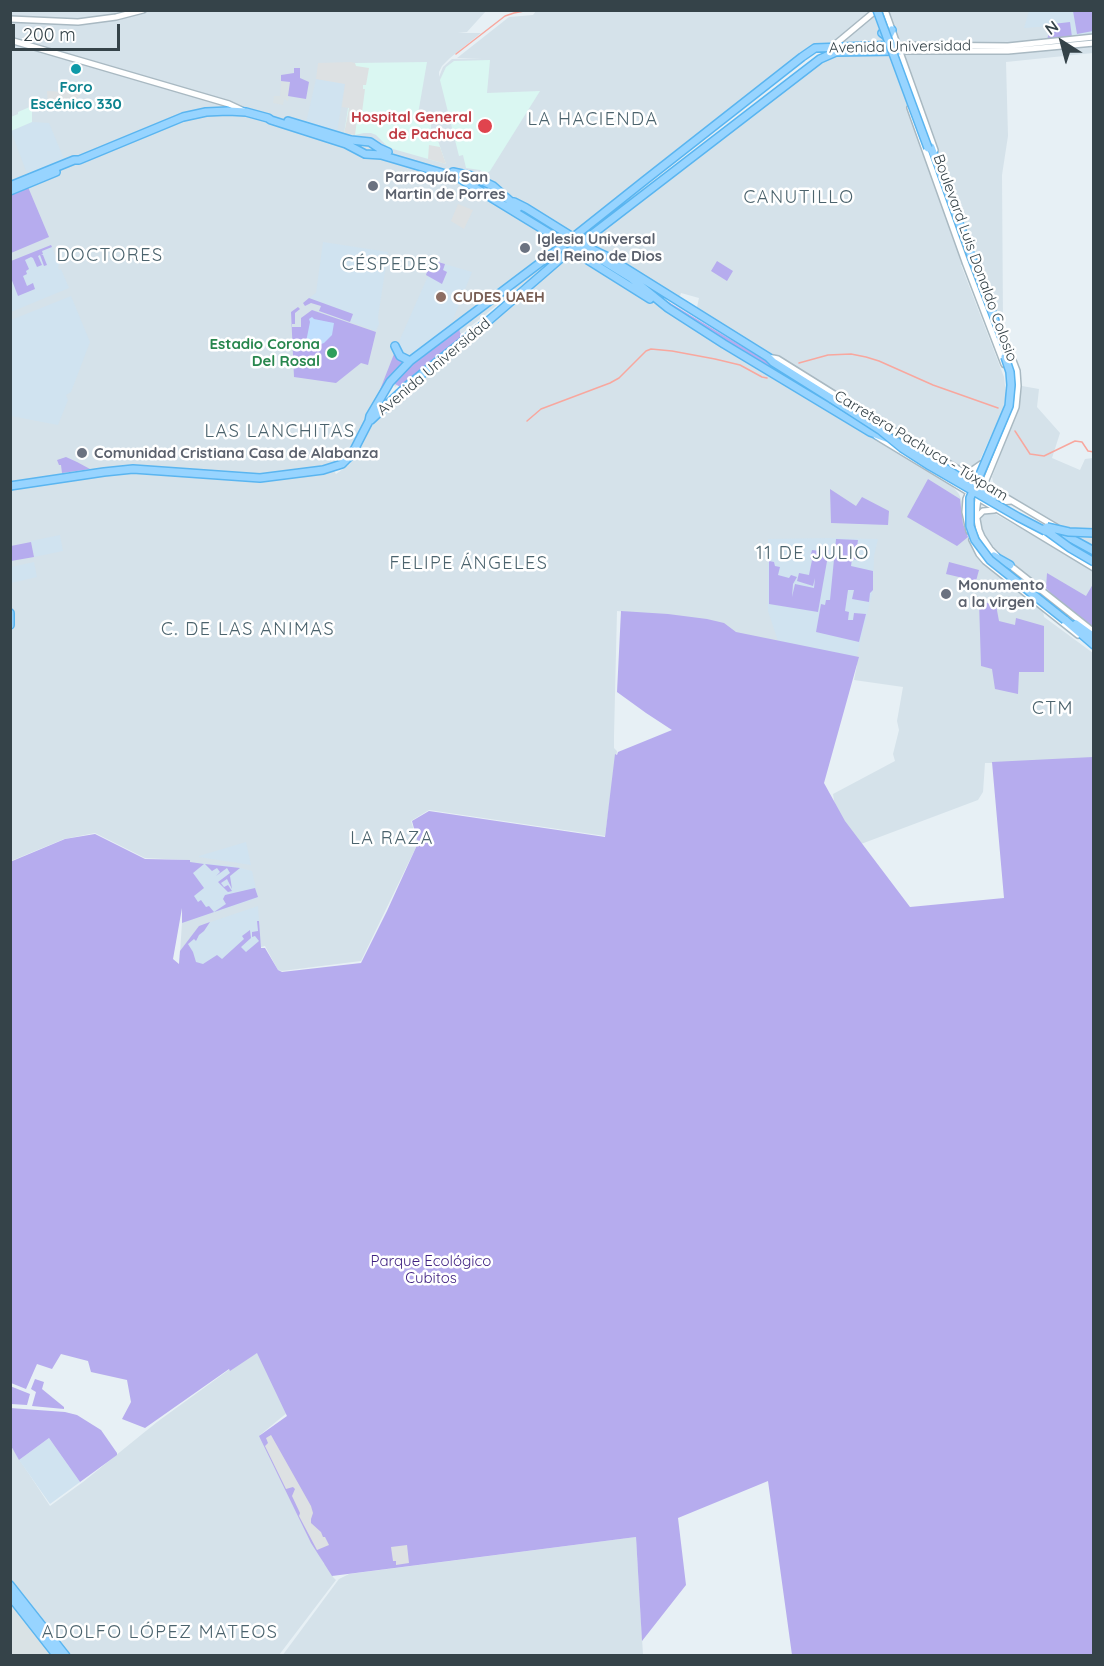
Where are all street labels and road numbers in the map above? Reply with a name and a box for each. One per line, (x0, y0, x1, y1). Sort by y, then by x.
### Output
street label: Avenida Universidad (829, 37, 971, 57)
street label: Boulevard Luis Donaldo Colosio (929, 152, 1021, 364)
street label: Avenida Universidad (374, 314, 494, 420)
street label: Carretera Pachuca - Túxpam (831, 387, 1011, 505)

